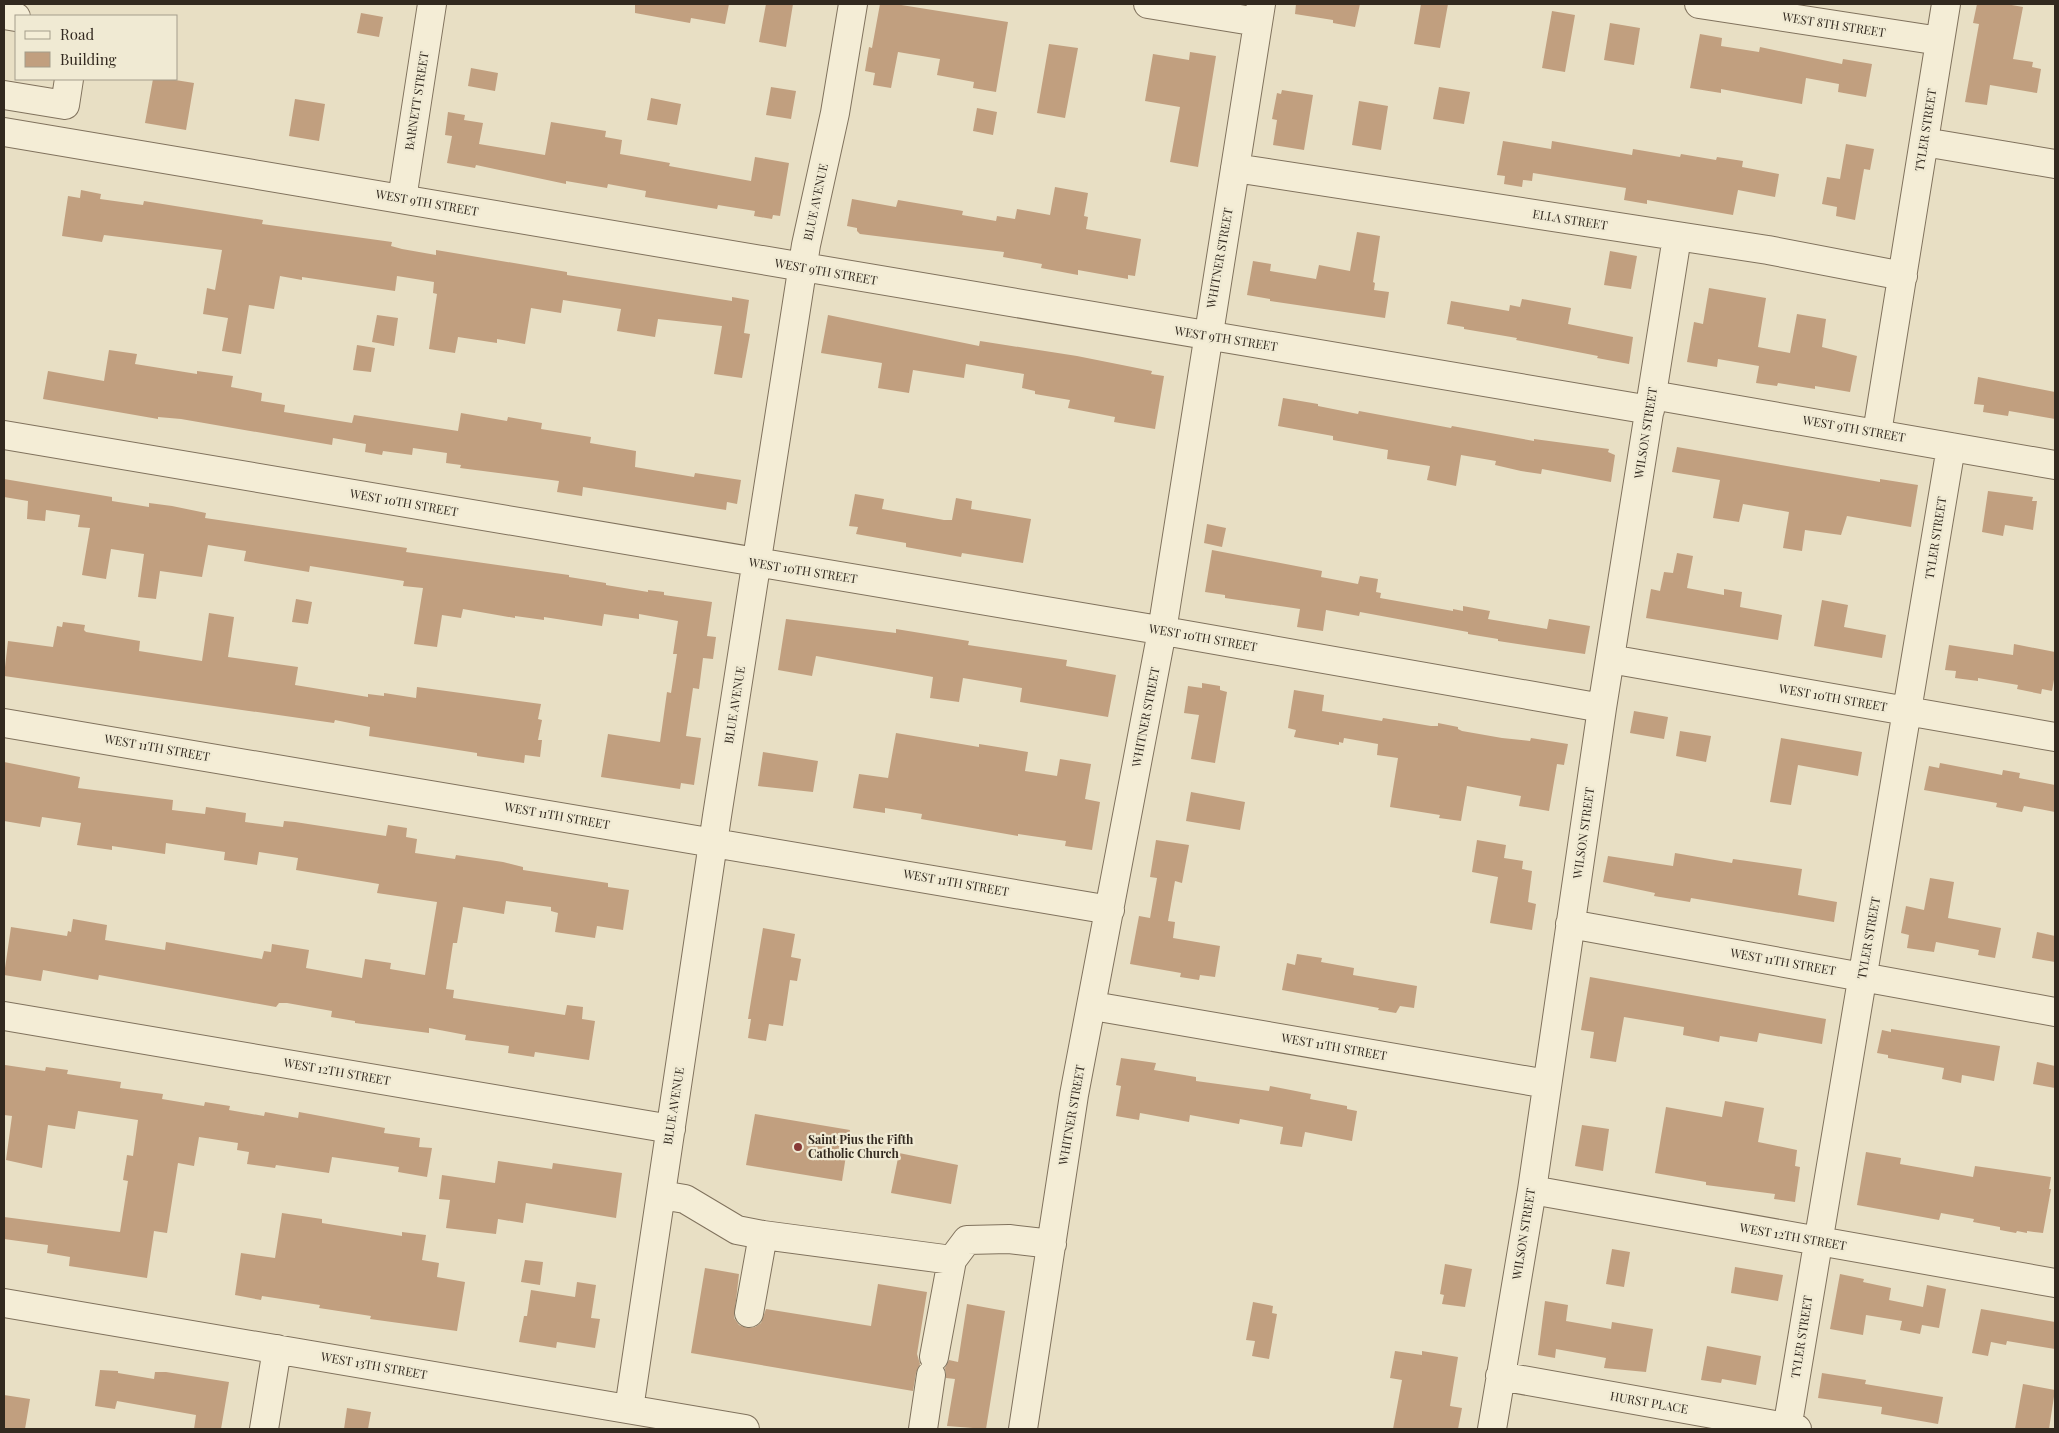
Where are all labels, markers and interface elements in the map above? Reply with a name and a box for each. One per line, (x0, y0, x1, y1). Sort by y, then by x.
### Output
street label: WEST 8TH STREET (1780, 8, 1887, 40)
legend (15, 15, 178, 80)
text: Road (60, 24, 94, 44)
text: Building (60, 49, 117, 69)
street label: BARNETT STREET (400, 50, 432, 151)
street label: TYLER STREET (1911, 87, 1940, 172)
street label: BLUE AVENUE (799, 162, 831, 242)
street label: WEST 9TH STREET (373, 185, 480, 219)
street label: ELLA STREET (1531, 205, 1609, 233)
street label: WHITNER STREET (1202, 206, 1236, 310)
street label: WEST 9TH STREET (772, 254, 879, 288)
street label: WEST 9TH STREET (1172, 322, 1279, 354)
street label: WILSON STREET (1630, 385, 1660, 481)
street label: WEST 9TH STREET (1800, 411, 1907, 445)
street label: WEST 10TH STREET (348, 484, 460, 520)
street label: TYLER STREET (1921, 495, 1950, 580)
street label: WEST 10TH STREET (747, 553, 859, 587)
street label: WEST 10TH STREET (1147, 619, 1259, 655)
street label: BLUE AVENUE (720, 665, 748, 745)
street label: WHITNER STREET (1127, 665, 1163, 769)
street label: WEST 10TH STREET (1777, 679, 1889, 715)
street label: WEST 11TH STREET (102, 730, 212, 764)
street label: WILSON STREET (1569, 785, 1597, 881)
street label: WEST 11TH STREET (502, 798, 612, 832)
street label: WEST 11TH STREET (901, 865, 1011, 899)
street label: TYLER STREET (1853, 895, 1883, 980)
street label: WEST 11TH STREET (1728, 944, 1838, 978)
street label: WEST 11TH STREET (1279, 1029, 1389, 1063)
street label: WEST 12TH STREET (281, 1054, 392, 1088)
street label: WHITNER STREET (1054, 1063, 1088, 1167)
street label: BLUE AVENUE (659, 1066, 687, 1146)
place label: Saint Pius the Fifth Catholic Church (808, 1131, 914, 1161)
marker: Saint Pius the Fifth Catholic Church (792, 1141, 804, 1153)
street label: WILSON STREET (1508, 1186, 1538, 1282)
street label: WEST 12TH STREET (1737, 1219, 1848, 1253)
street label: TYLER STREET (1787, 1294, 1816, 1379)
street label: WEST 13TH STREET (319, 1348, 429, 1382)
street label: HURST PLACE (1609, 1387, 1689, 1417)

